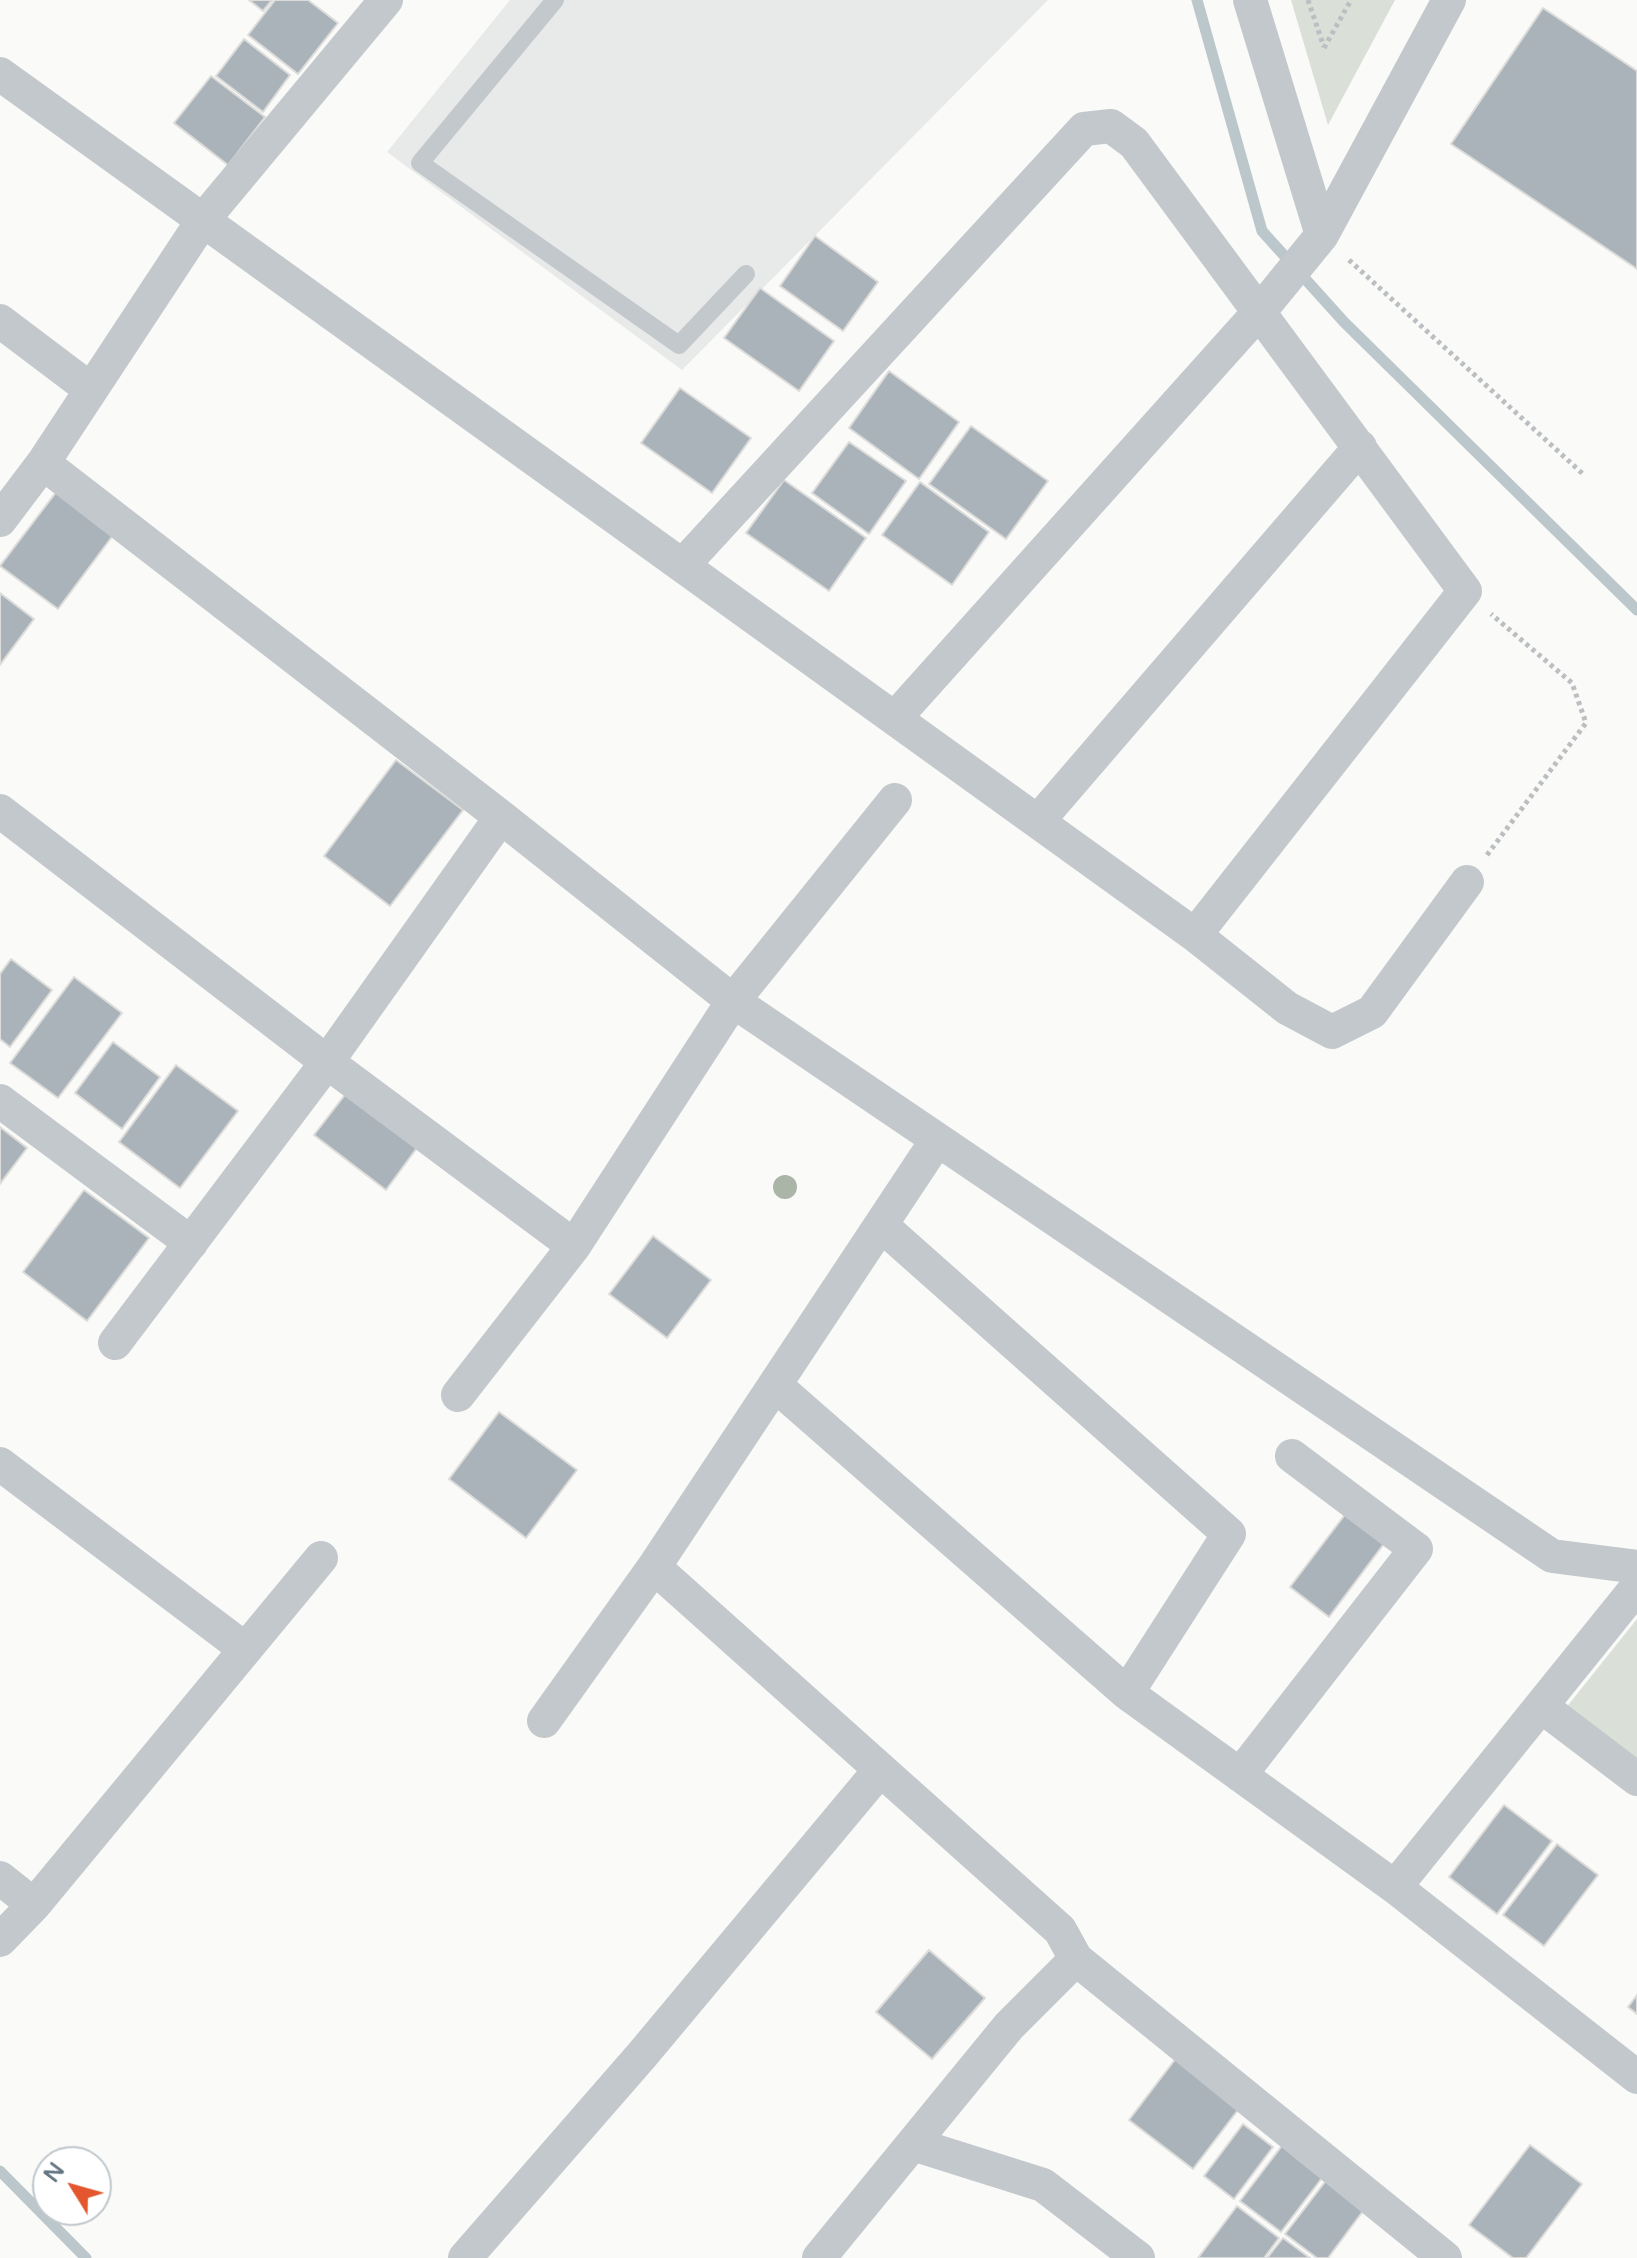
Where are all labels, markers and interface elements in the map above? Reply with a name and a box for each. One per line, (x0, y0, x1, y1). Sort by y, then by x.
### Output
north arrow (32, 2146, 112, 2226)
text: N (39, 2158, 70, 2188)

